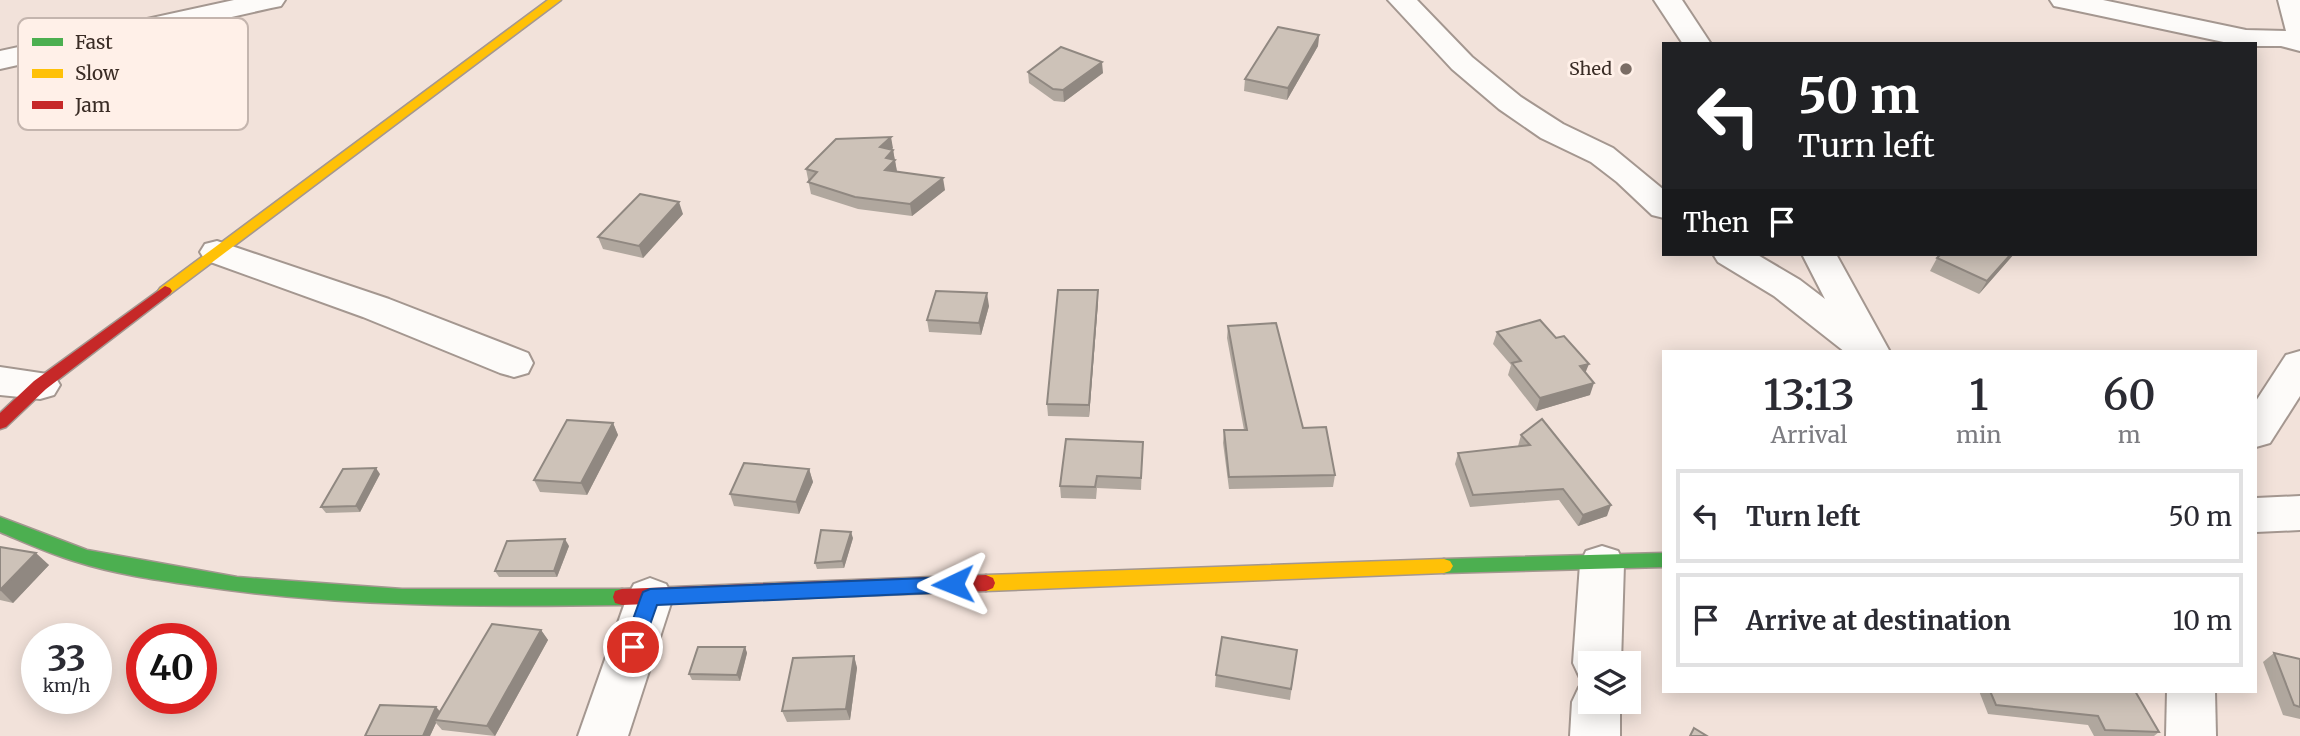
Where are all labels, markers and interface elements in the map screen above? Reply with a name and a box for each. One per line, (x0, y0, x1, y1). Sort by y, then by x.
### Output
legend (18, 18, 248, 130)
text: Fast (75, 30, 113, 54)
place label: Shed (1569, 57, 1612, 80)
text: Slow (75, 61, 120, 85)
marker: Shed (1618, 61, 1634, 77)
text: 50 m (1798, 65, 1919, 126)
icon: left (1683, 70, 1774, 161)
text: Jam (74, 93, 111, 117)
text: Turn left (1798, 126, 1935, 166)
icon: arrive (1763, 203, 1801, 241)
text: Then (1683, 206, 1749, 239)
text: 13:13 (1763, 369, 1855, 421)
text: 1 (1969, 369, 1988, 421)
text: 60 (2103, 369, 2156, 421)
text: Arrival (1771, 420, 1847, 449)
text: min (1956, 420, 2002, 449)
text: m (2118, 420, 2141, 449)
icon: left (1687, 497, 1725, 535)
text: Turn left (1746, 500, 1860, 533)
text: 50 m (2168, 500, 2232, 533)
position arrow (916, 547, 990, 621)
icon: arrive (1687, 601, 1725, 639)
text: Arrive at destination (1746, 604, 2011, 637)
text: 10 m (2173, 604, 2232, 637)
pin (603, 617, 663, 677)
speed limit sign: 40 (126, 623, 217, 714)
icon: arrive (614, 628, 652, 666)
text: 33 (47, 637, 86, 681)
map controls (1578, 651, 1641, 714)
button: layers (1578, 651, 1641, 714)
text: km/h (43, 674, 90, 697)

